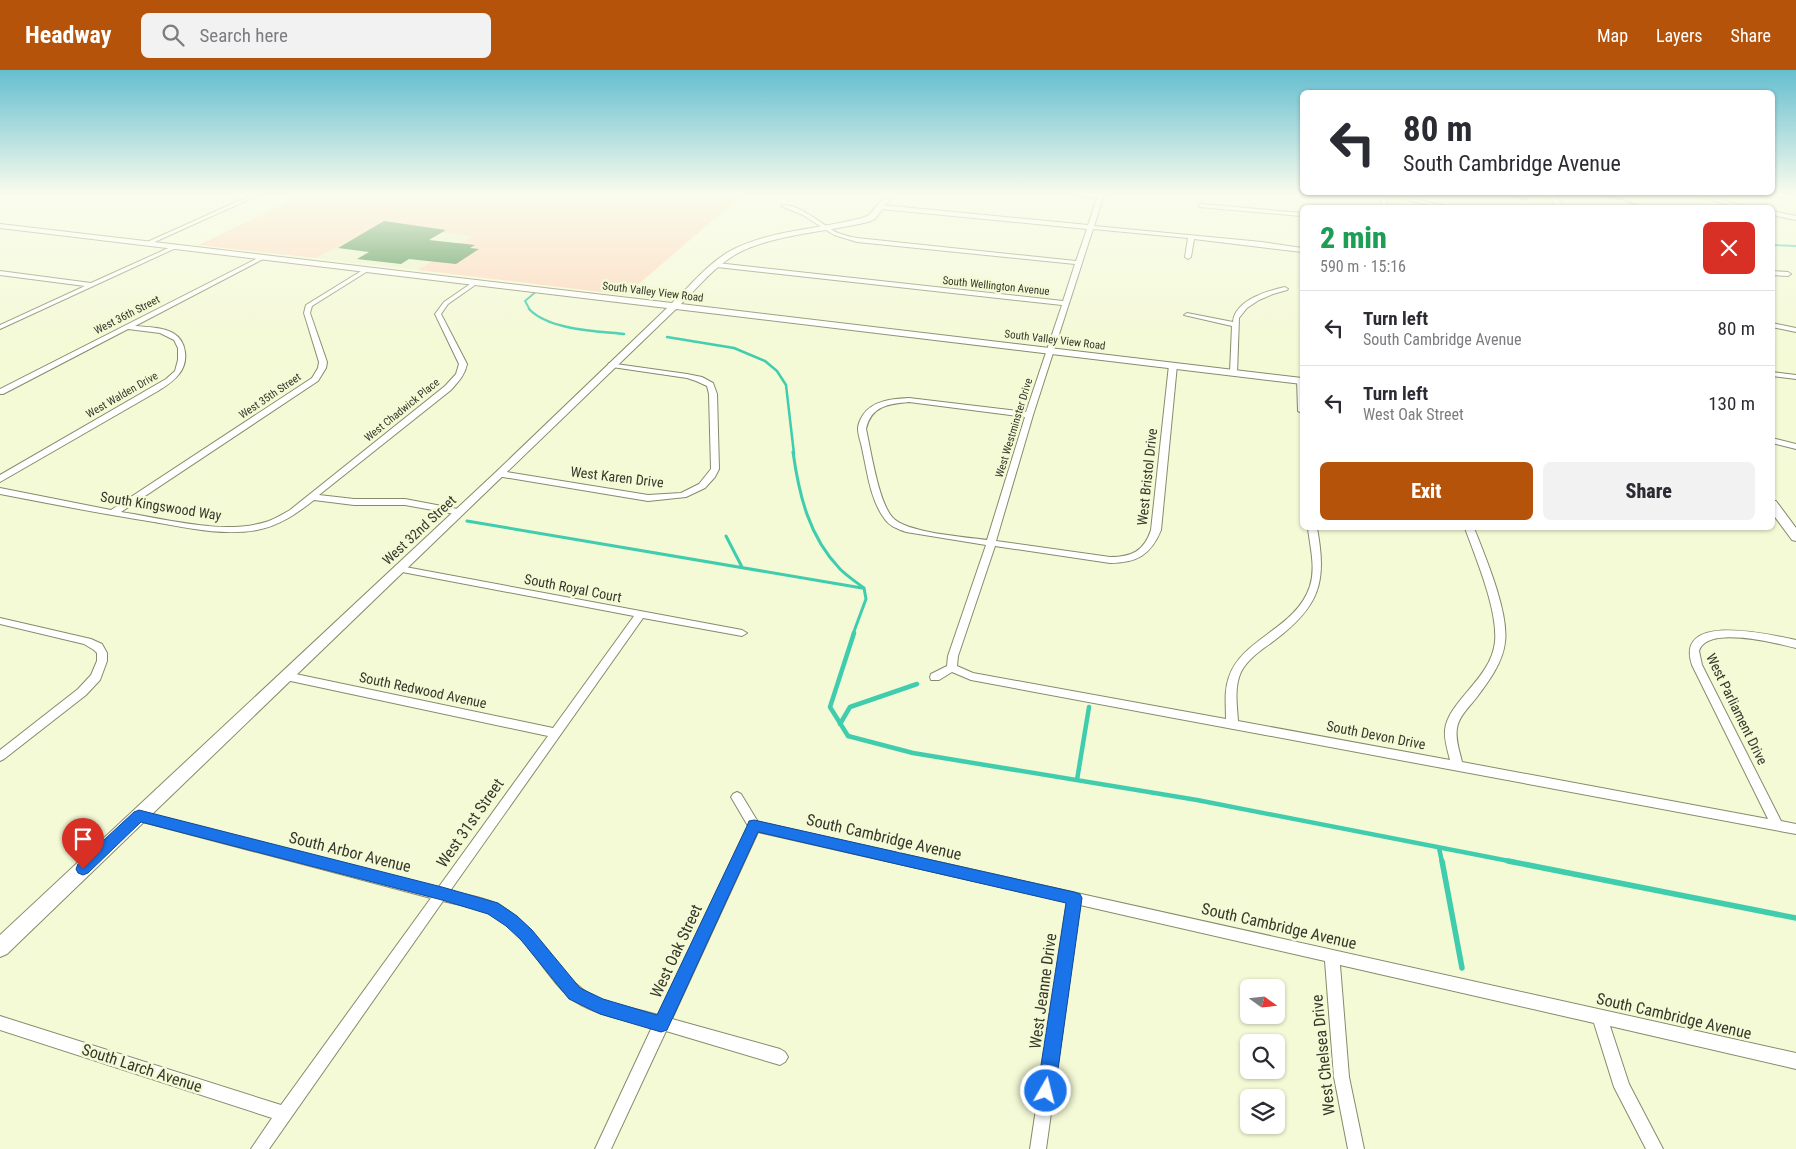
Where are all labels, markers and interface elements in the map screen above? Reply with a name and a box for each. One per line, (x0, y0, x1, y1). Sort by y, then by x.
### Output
search box (141, 13, 491, 58)
text: Headway (25, 21, 111, 49)
icon: search (159, 21, 187, 49)
text: Search here (199, 24, 288, 47)
text: Map (1597, 25, 1628, 46)
text: Layers (1656, 25, 1703, 46)
text: Share (1731, 25, 1771, 46)
text: 80 m (1403, 109, 1472, 150)
icon: left (1320, 110, 1385, 175)
text: South Cambridge Avenue (1403, 151, 1621, 176)
text: 2 min (1320, 220, 1387, 255)
button: close (1703, 222, 1755, 274)
text: 590 m · 15:16 (1320, 257, 1406, 276)
street label: South Wellington Avenue (942, 274, 1050, 298)
street label: South Valley View Road (602, 279, 704, 305)
street label: West 36th Street (92, 293, 162, 337)
text: Turn left (1363, 307, 1428, 330)
icon: left (1320, 314, 1348, 342)
text: 80 m (1718, 317, 1755, 340)
street label: South Valley View Road (1004, 327, 1106, 353)
text: South Cambridge Avenue (1363, 330, 1521, 349)
street label: West Walden Drive (84, 369, 160, 421)
street label: West 35th Street (237, 371, 303, 421)
street label: West Chadwick Place (362, 376, 442, 444)
street label: West Westminster Drive (993, 377, 1035, 479)
text: Turn left (1363, 382, 1428, 405)
icon: left (1320, 389, 1348, 417)
text: 130 m (1708, 392, 1755, 415)
text: West Oak Street (1363, 405, 1464, 424)
street label: West Bristol Drive (1134, 427, 1160, 526)
button: Exit (1320, 462, 1533, 520)
button: Share (1543, 462, 1755, 520)
street label: West Karen Drive (570, 463, 665, 491)
street label: South Kingswood Way (99, 489, 223, 523)
street label: West 32nd Street (379, 492, 459, 568)
street label: South Royal Court (523, 571, 623, 605)
street label: West Parliament Drive (1703, 651, 1771, 768)
street label: South Redwood Avenue (358, 669, 489, 711)
street label: South Devon Drive (1325, 718, 1427, 753)
street label: West 31st Street (432, 775, 508, 871)
street label: South Cambridge Avenue (805, 810, 963, 864)
pin (62, 818, 104, 869)
icon: arrive (69, 825, 97, 853)
street label: South Arbor Avenue (287, 828, 413, 876)
street label: South Cambridge Avenue (1200, 899, 1358, 953)
street label: West Oak Street (646, 901, 706, 1001)
street label: West Jeanne Drive (1025, 932, 1061, 1050)
north arrow (1240, 979, 1285, 1024)
map controls (1240, 979, 1285, 1134)
street label: South Cambridge Avenue (1595, 989, 1753, 1043)
street label: West Chelsea Drive (1307, 994, 1339, 1116)
button: search (1240, 1034, 1285, 1079)
street label: South Larch Avenue (80, 1040, 204, 1096)
position arrow (1019, 1064, 1071, 1116)
button: layers (1240, 1089, 1285, 1134)

